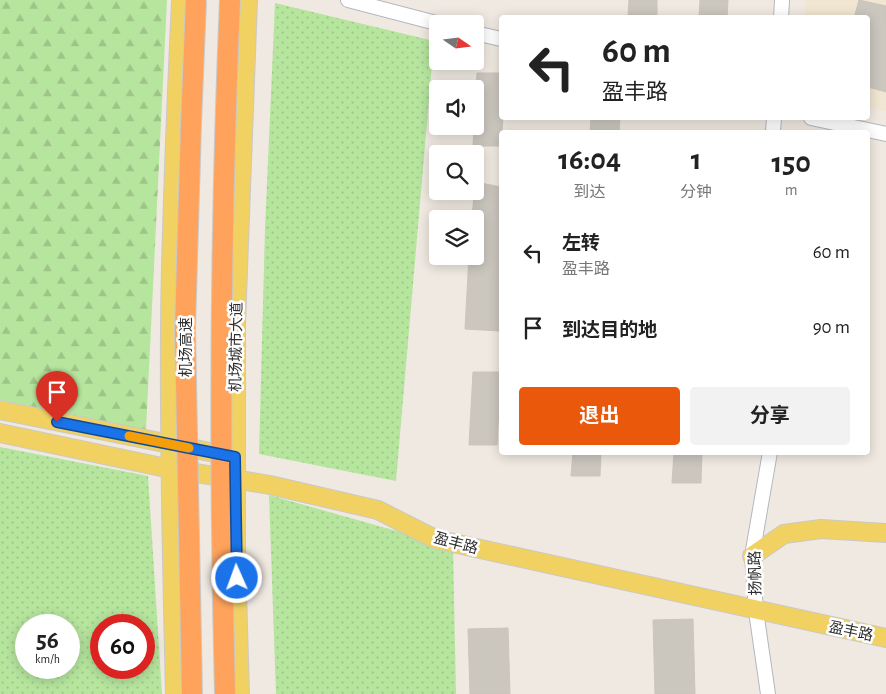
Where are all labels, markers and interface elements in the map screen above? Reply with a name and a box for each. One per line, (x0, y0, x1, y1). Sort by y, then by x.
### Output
north arrow (429, 15, 484, 70)
map controls (429, 15, 484, 265)
text: 60 m (602, 34, 671, 69)
icon: left (519, 35, 584, 100)
button: sound (429, 80, 484, 135)
text: 盈丰路 (602, 81, 668, 103)
button: search (429, 145, 484, 200)
text: 16:04 (558, 145, 621, 175)
text: 1 (691, 145, 702, 175)
text: 150 (771, 148, 811, 178)
text: m (785, 182, 798, 198)
text: 到达 (574, 184, 606, 200)
text: 分钟 (680, 184, 712, 200)
button: layers (429, 210, 484, 265)
text: 左转 (562, 234, 600, 253)
icon: left (519, 239, 547, 267)
text: 60 m (813, 243, 850, 262)
text: 盈丰路 (562, 261, 610, 277)
street label: 机场城市大道 (227, 302, 245, 392)
icon: arrive (519, 314, 547, 342)
street label: 机场高速 (178, 317, 194, 377)
text: 90 m (813, 318, 850, 337)
text: 到达目的地 (562, 321, 657, 340)
pin (36, 371, 78, 422)
icon: arrive (43, 378, 71, 406)
button: 退出 (519, 387, 680, 445)
button: 分享 (690, 387, 850, 445)
street label: 盈丰路 (432, 529, 480, 557)
street label: 扬帆路 (747, 550, 763, 596)
position arrow (210, 551, 262, 603)
speed limit sign: 60 (90, 614, 155, 679)
street label: 盈丰路 (827, 618, 875, 644)
text: 56 (36, 628, 59, 653)
text: km/h (35, 653, 60, 665)

